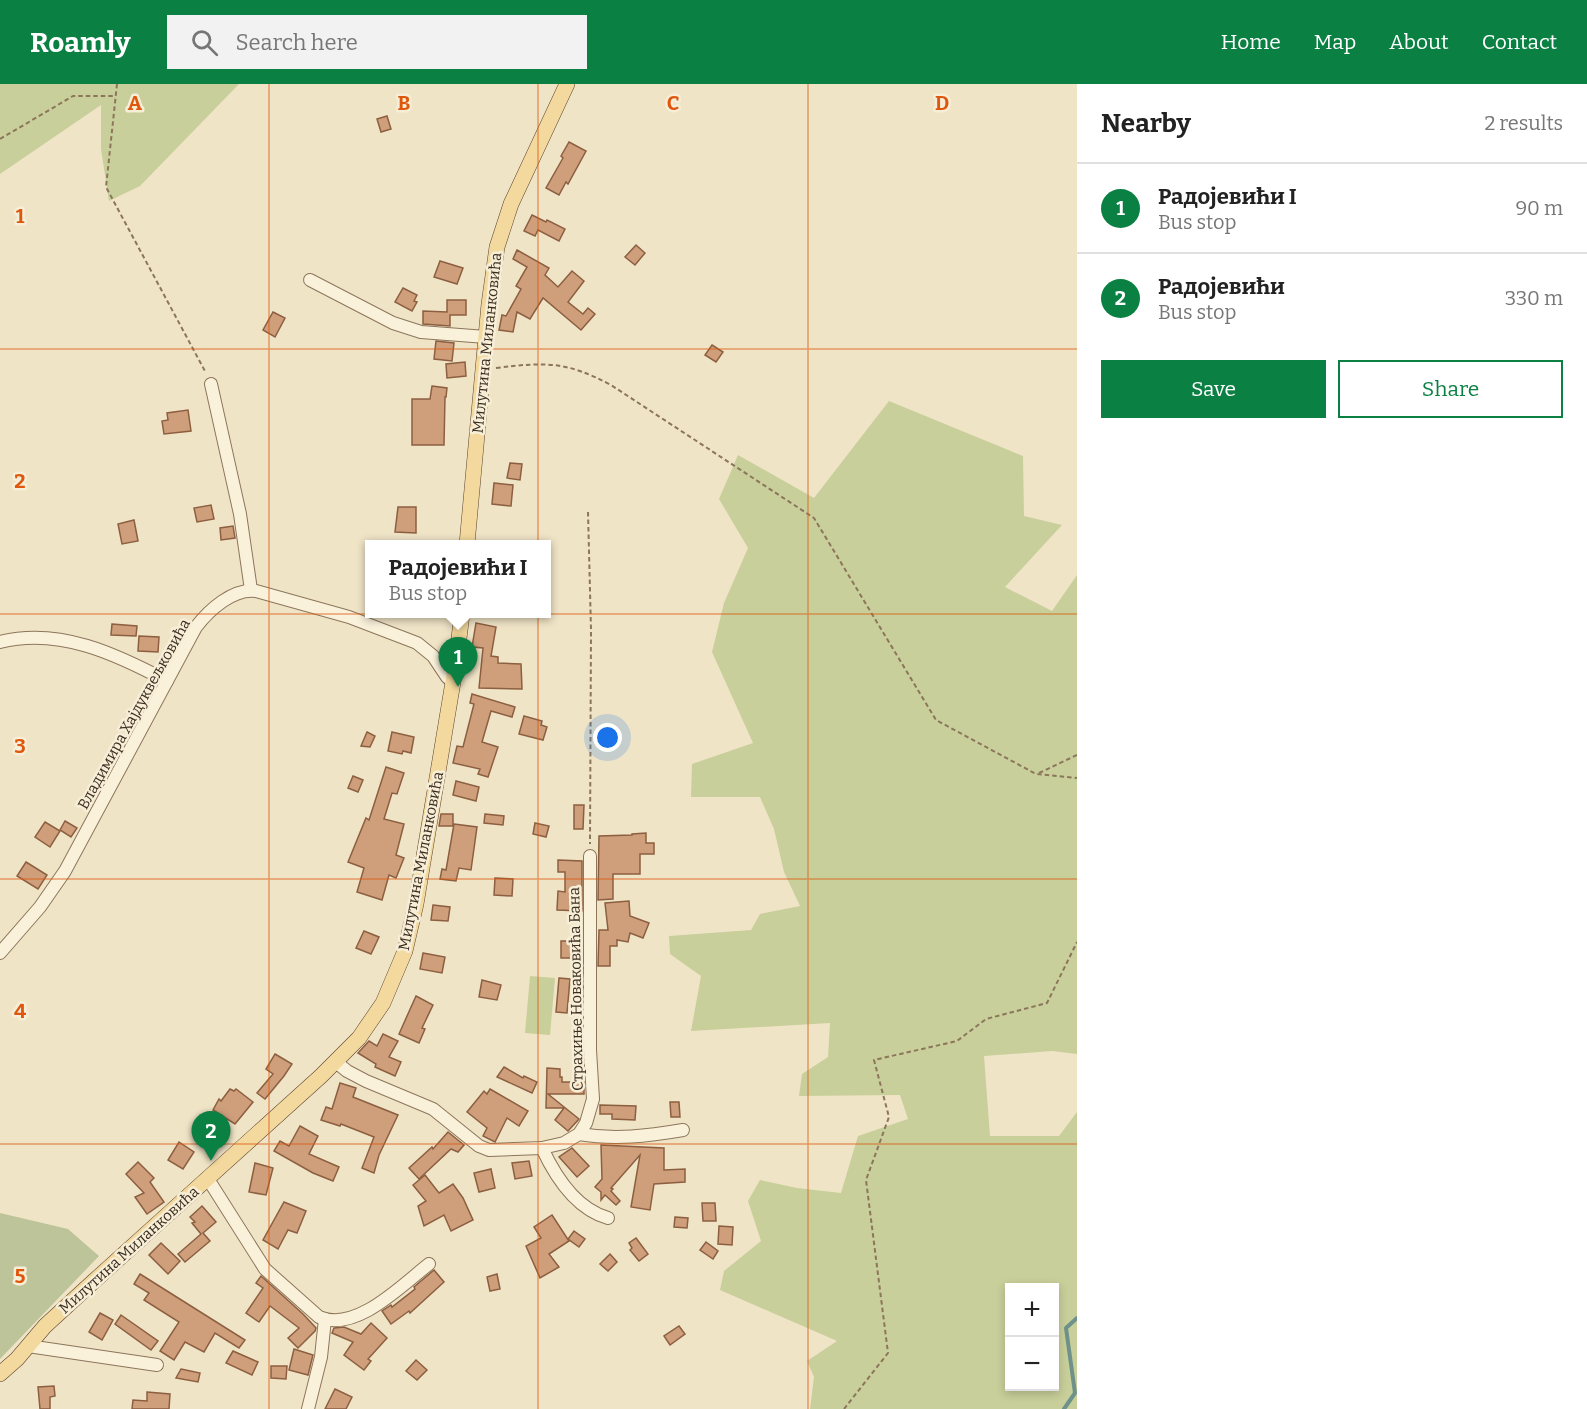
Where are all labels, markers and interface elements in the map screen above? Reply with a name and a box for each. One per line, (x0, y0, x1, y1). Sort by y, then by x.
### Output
search box (167, 15, 587, 69)
text: Roamly (30, 26, 131, 59)
icon: search (188, 26, 221, 59)
text: Search here (236, 29, 358, 56)
text: Home (1221, 29, 1281, 55)
text: Map (1314, 29, 1356, 55)
text: About (1389, 29, 1449, 55)
text: Contact (1482, 29, 1557, 55)
text: A (128, 91, 143, 115)
text: B (398, 91, 411, 115)
text: C (667, 91, 679, 115)
text: D (935, 91, 949, 115)
text: Nearby (1101, 108, 1191, 139)
text: 2 results (1484, 111, 1563, 135)
text: Радојевићи I (1158, 183, 1297, 210)
text: 1 (1116, 196, 1125, 220)
text: 90 m (1515, 196, 1563, 220)
text: 1 (16, 204, 25, 228)
text: Bus stop (1158, 210, 1236, 234)
street label: Милутина Миланковића (469, 252, 505, 434)
text: Радојевићи (1158, 273, 1285, 300)
text: 2 (1115, 286, 1126, 310)
text: 330 m (1505, 286, 1563, 310)
text: Bus stop (1158, 300, 1236, 324)
button: Save (1101, 360, 1326, 418)
button: Share (1338, 360, 1563, 418)
text: 2 (14, 469, 26, 493)
popup (365, 540, 551, 618)
text: Радојевићи I (389, 554, 527, 581)
text: Bus stop (389, 581, 467, 605)
street label: Владимира Хајдуквељковића (74, 616, 194, 812)
pin: 1 (438, 638, 478, 687)
your location (593, 723, 622, 752)
text: 3 (14, 734, 26, 758)
street label: Милутина Миланковића (395, 770, 447, 952)
street label: Страхиње Новаковића Бана (565, 887, 587, 1091)
text: 4 (14, 999, 26, 1023)
pin: 2 (192, 1112, 230, 1161)
street label: Милутина Миланковића (55, 1183, 203, 1317)
text: 5 (15, 1264, 26, 1288)
map controls (1005, 1283, 1059, 1391)
button: + (1005, 1283, 1059, 1337)
button: − (1005, 1337, 1059, 1391)

